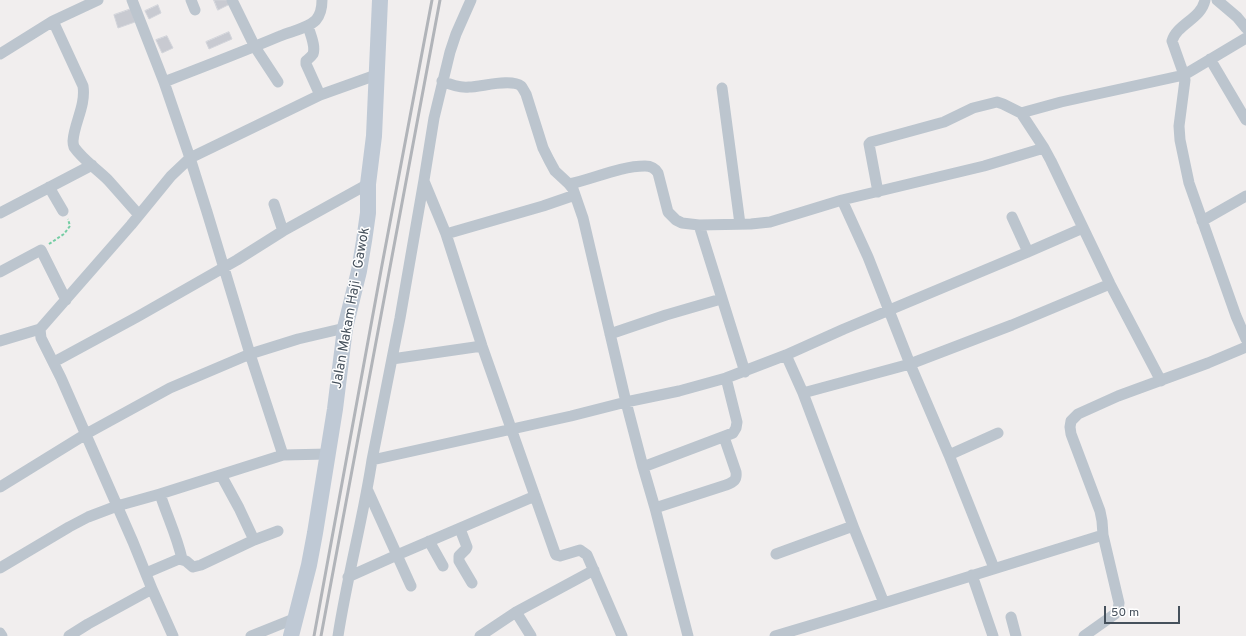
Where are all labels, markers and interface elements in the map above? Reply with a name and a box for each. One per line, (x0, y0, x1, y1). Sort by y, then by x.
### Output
street label: Jalan Makam Haji - Gawok (330, 226, 374, 390)
scale bar (1106, 598, 1182, 624)
text: 50 m (1111, 605, 1139, 621)

